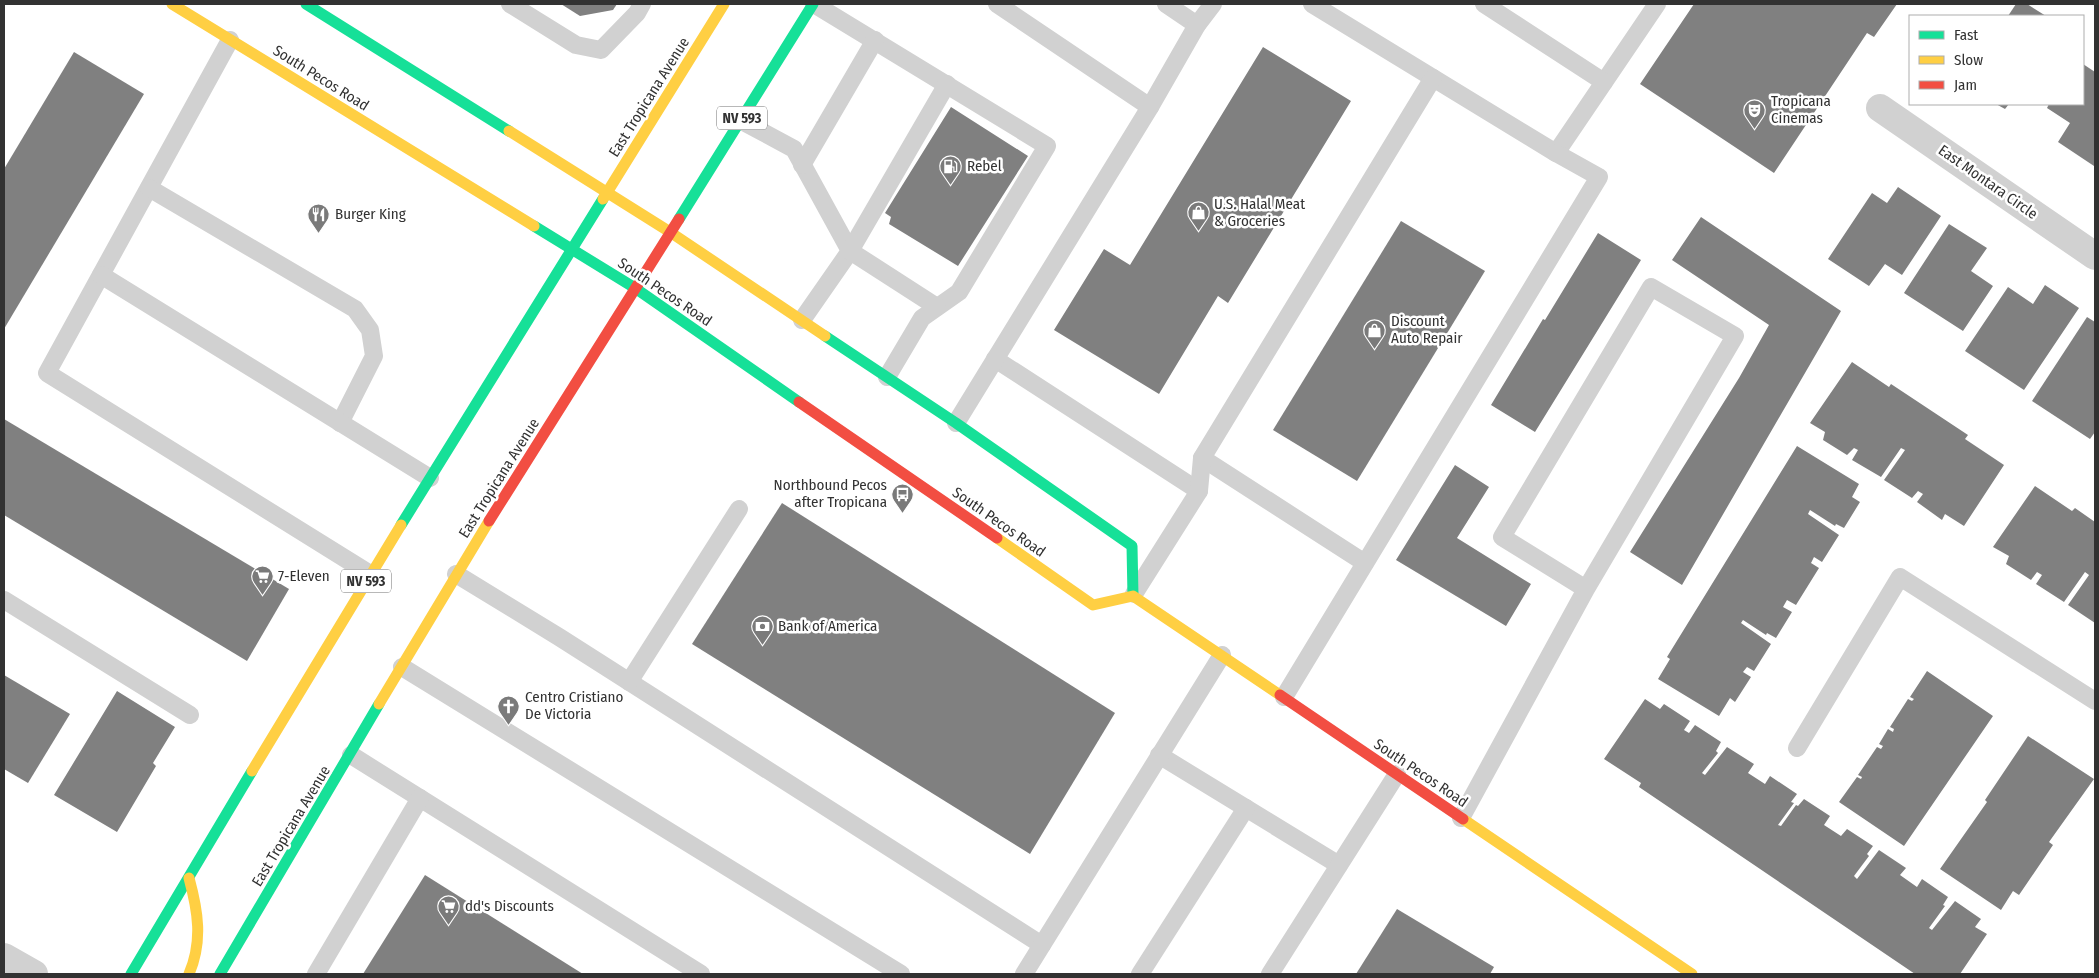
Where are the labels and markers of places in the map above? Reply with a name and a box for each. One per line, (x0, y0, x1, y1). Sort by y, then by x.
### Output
place label: Tropicana Cinemas (1771, 92, 1831, 127)
theatre icon: Tropicana Cinemas (1743, 98, 1767, 129)
fuel station icon: Rebel (939, 154, 963, 185)
place label: Rebel (967, 157, 1002, 175)
place label: U.S. Halal Meat & Groceries (1214, 195, 1305, 230)
shop icon: U.S. Halal Meat & Groceries (1186, 201, 1210, 232)
restaurant icon: Burger King (307, 202, 331, 233)
place label: Burger King (335, 205, 406, 223)
place label: Discount Auto Repair (1391, 312, 1463, 347)
shop icon: Discount Auto Repair (1363, 318, 1387, 349)
place label: Northbound Pecos after Tropicana (774, 476, 887, 511)
bus stop icon: Northbound Pecos after Tropicana (891, 482, 915, 513)
supermarket icon: 7-Eleven (250, 564, 274, 595)
place label: 7-Eleven (278, 567, 330, 585)
bank icon: Bank of America (750, 614, 774, 645)
place label: Bank of America (778, 617, 877, 635)
place label: Centro Cristiano De Victoria (525, 688, 624, 723)
church icon: Centro Cristiano De Victoria (497, 694, 521, 725)
supermarket icon: dd's Discounts (437, 894, 461, 925)
place label: dd's Discounts (465, 897, 554, 915)

